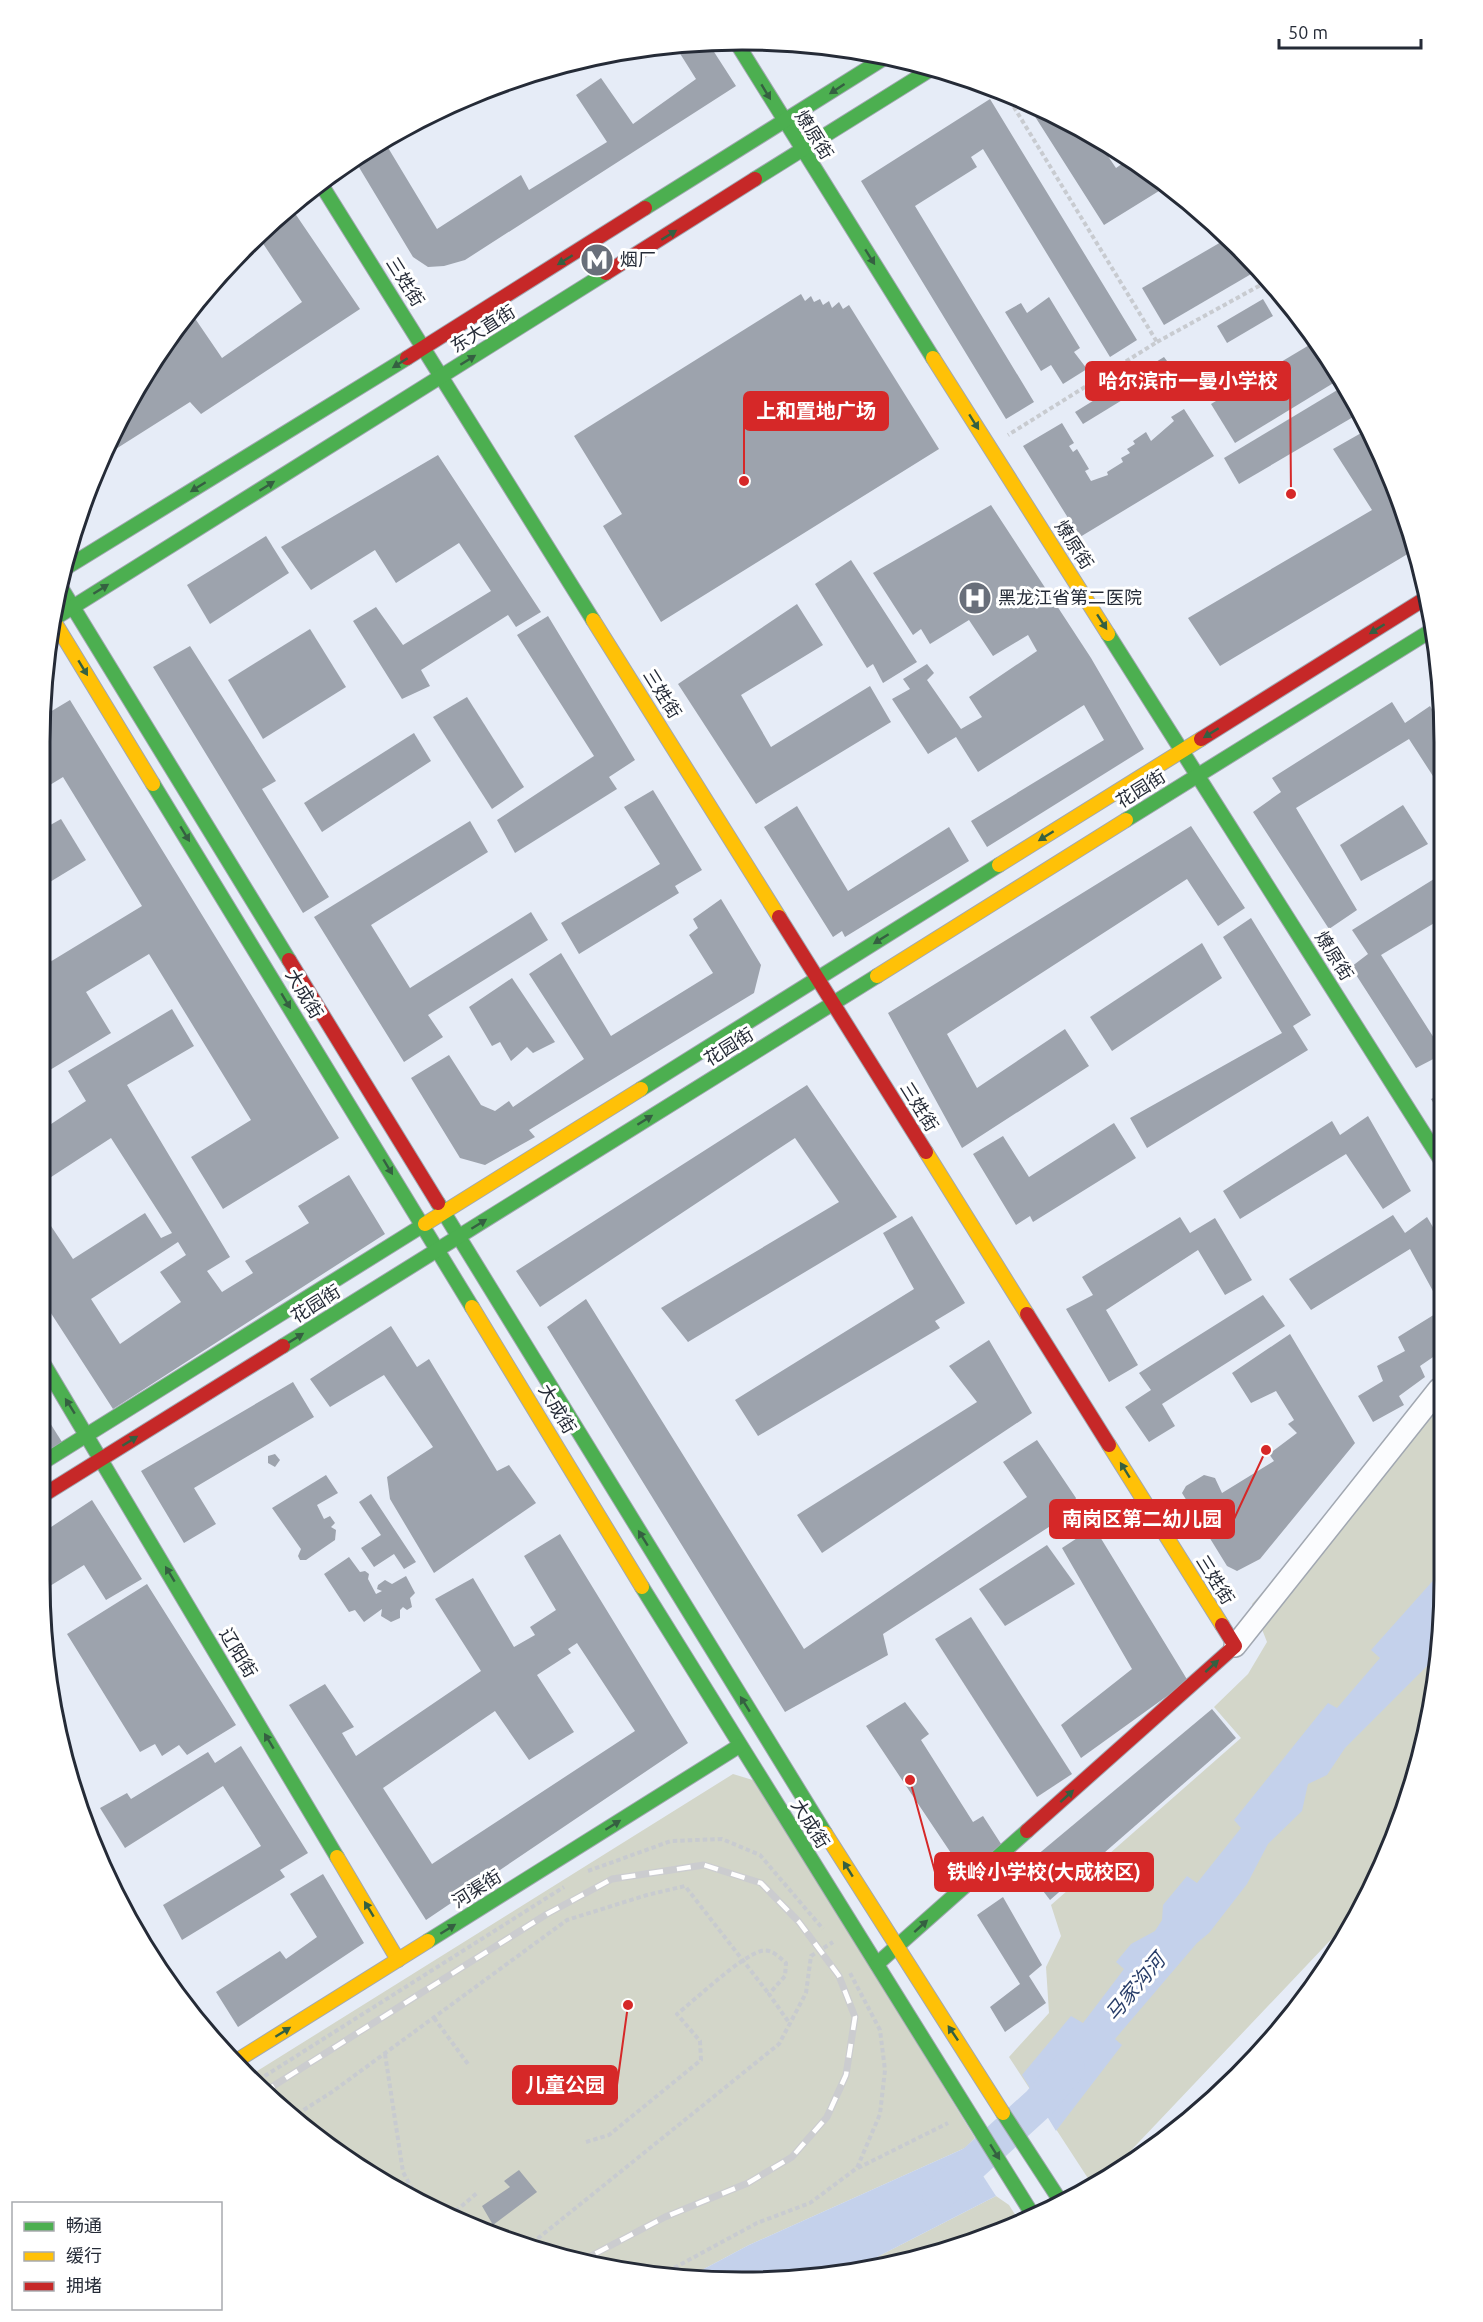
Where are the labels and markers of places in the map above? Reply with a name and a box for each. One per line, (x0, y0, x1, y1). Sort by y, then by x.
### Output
metro station icon: 烟厂 (579, 242, 615, 278)
place label: 烟厂 (620, 249, 656, 269)
callout: 哈尔滨市一曼小学校 (1086, 362, 1290, 400)
callout: 上和置地广场 (744, 392, 888, 430)
hospital icon: 黑龙江省第二医院 (957, 580, 993, 616)
place label: 黑龙江省第二医院 (998, 587, 1142, 607)
callout: 南岗区第二幼儿园 (1050, 1500, 1234, 1538)
callout: 铁岭小学校(大成校区) (935, 1853, 1153, 1891)
callout: 儿童公园 (513, 2066, 617, 2104)

